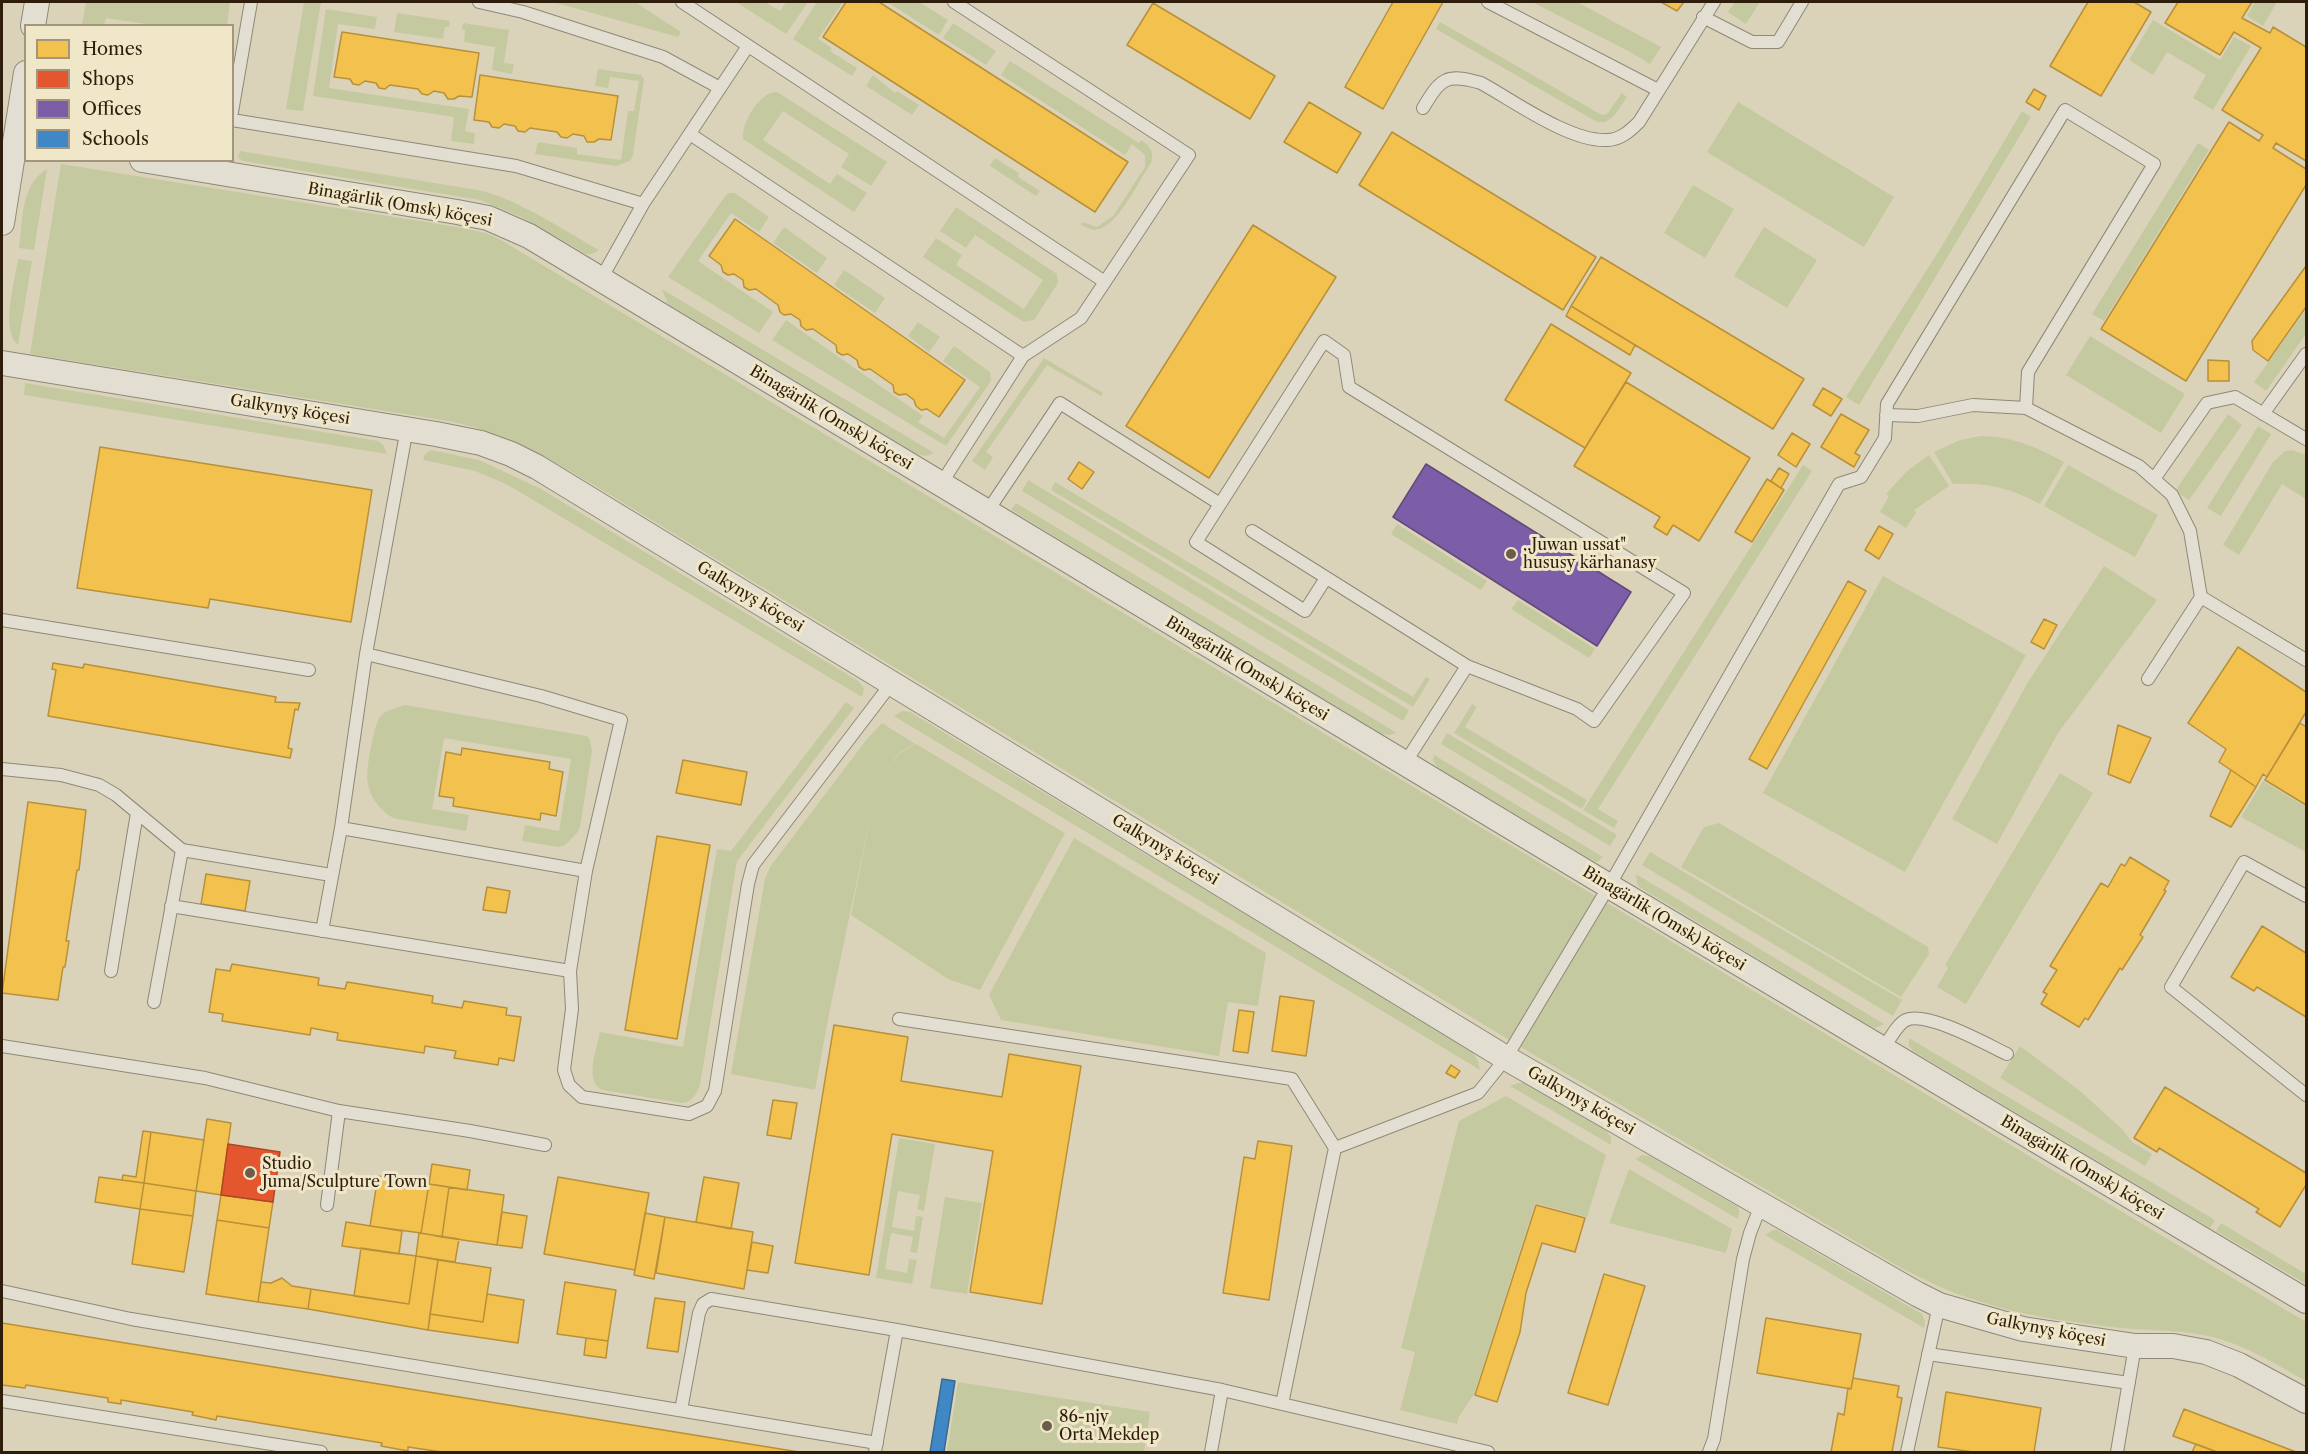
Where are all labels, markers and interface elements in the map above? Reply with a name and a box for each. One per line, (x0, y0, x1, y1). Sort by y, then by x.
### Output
legend (24, 24, 234, 162)
text: Homes (82, 38, 143, 60)
text: Shops (82, 68, 134, 90)
text: Offices (82, 98, 142, 120)
text: Schools (82, 128, 149, 150)
street label: Binagärlik (Omsk) köçesi (306, 179, 494, 231)
street label: Binagärlik (Omsk) köçesi (746, 362, 916, 474)
street label: Galkynyş köçesi (229, 391, 351, 429)
place label: ,,Juwan ussat" hususy kärhanasy (1523, 535, 1657, 573)
marker: ,,Juwan ussat" hususy kärhanasy (1504, 547, 1518, 561)
street label: Galkynyş köçesi (693, 558, 807, 636)
street label: Binagärlik (Omsk) köçesi (1162, 613, 1332, 725)
street label: Galkynyş köçesi (1108, 811, 1222, 889)
street label: Binagärlik (Omsk) köçesi (1579, 863, 1749, 975)
street label: Galkynyş köçesi (1524, 1062, 1638, 1140)
street label: Binagärlik (Omsk) köçesi (1997, 1112, 2167, 1224)
place label: Studio Juma/Sculpture Town (262, 1154, 427, 1192)
marker: Studio Juma/Sculpture Town (243, 1166, 257, 1180)
street label: Galkynyş köçesi (1985, 1309, 2107, 1351)
place label: 86-njy Orta Mekdep (1059, 1407, 1159, 1445)
marker: 86-njy Orta Mekdep (1040, 1419, 1054, 1433)

